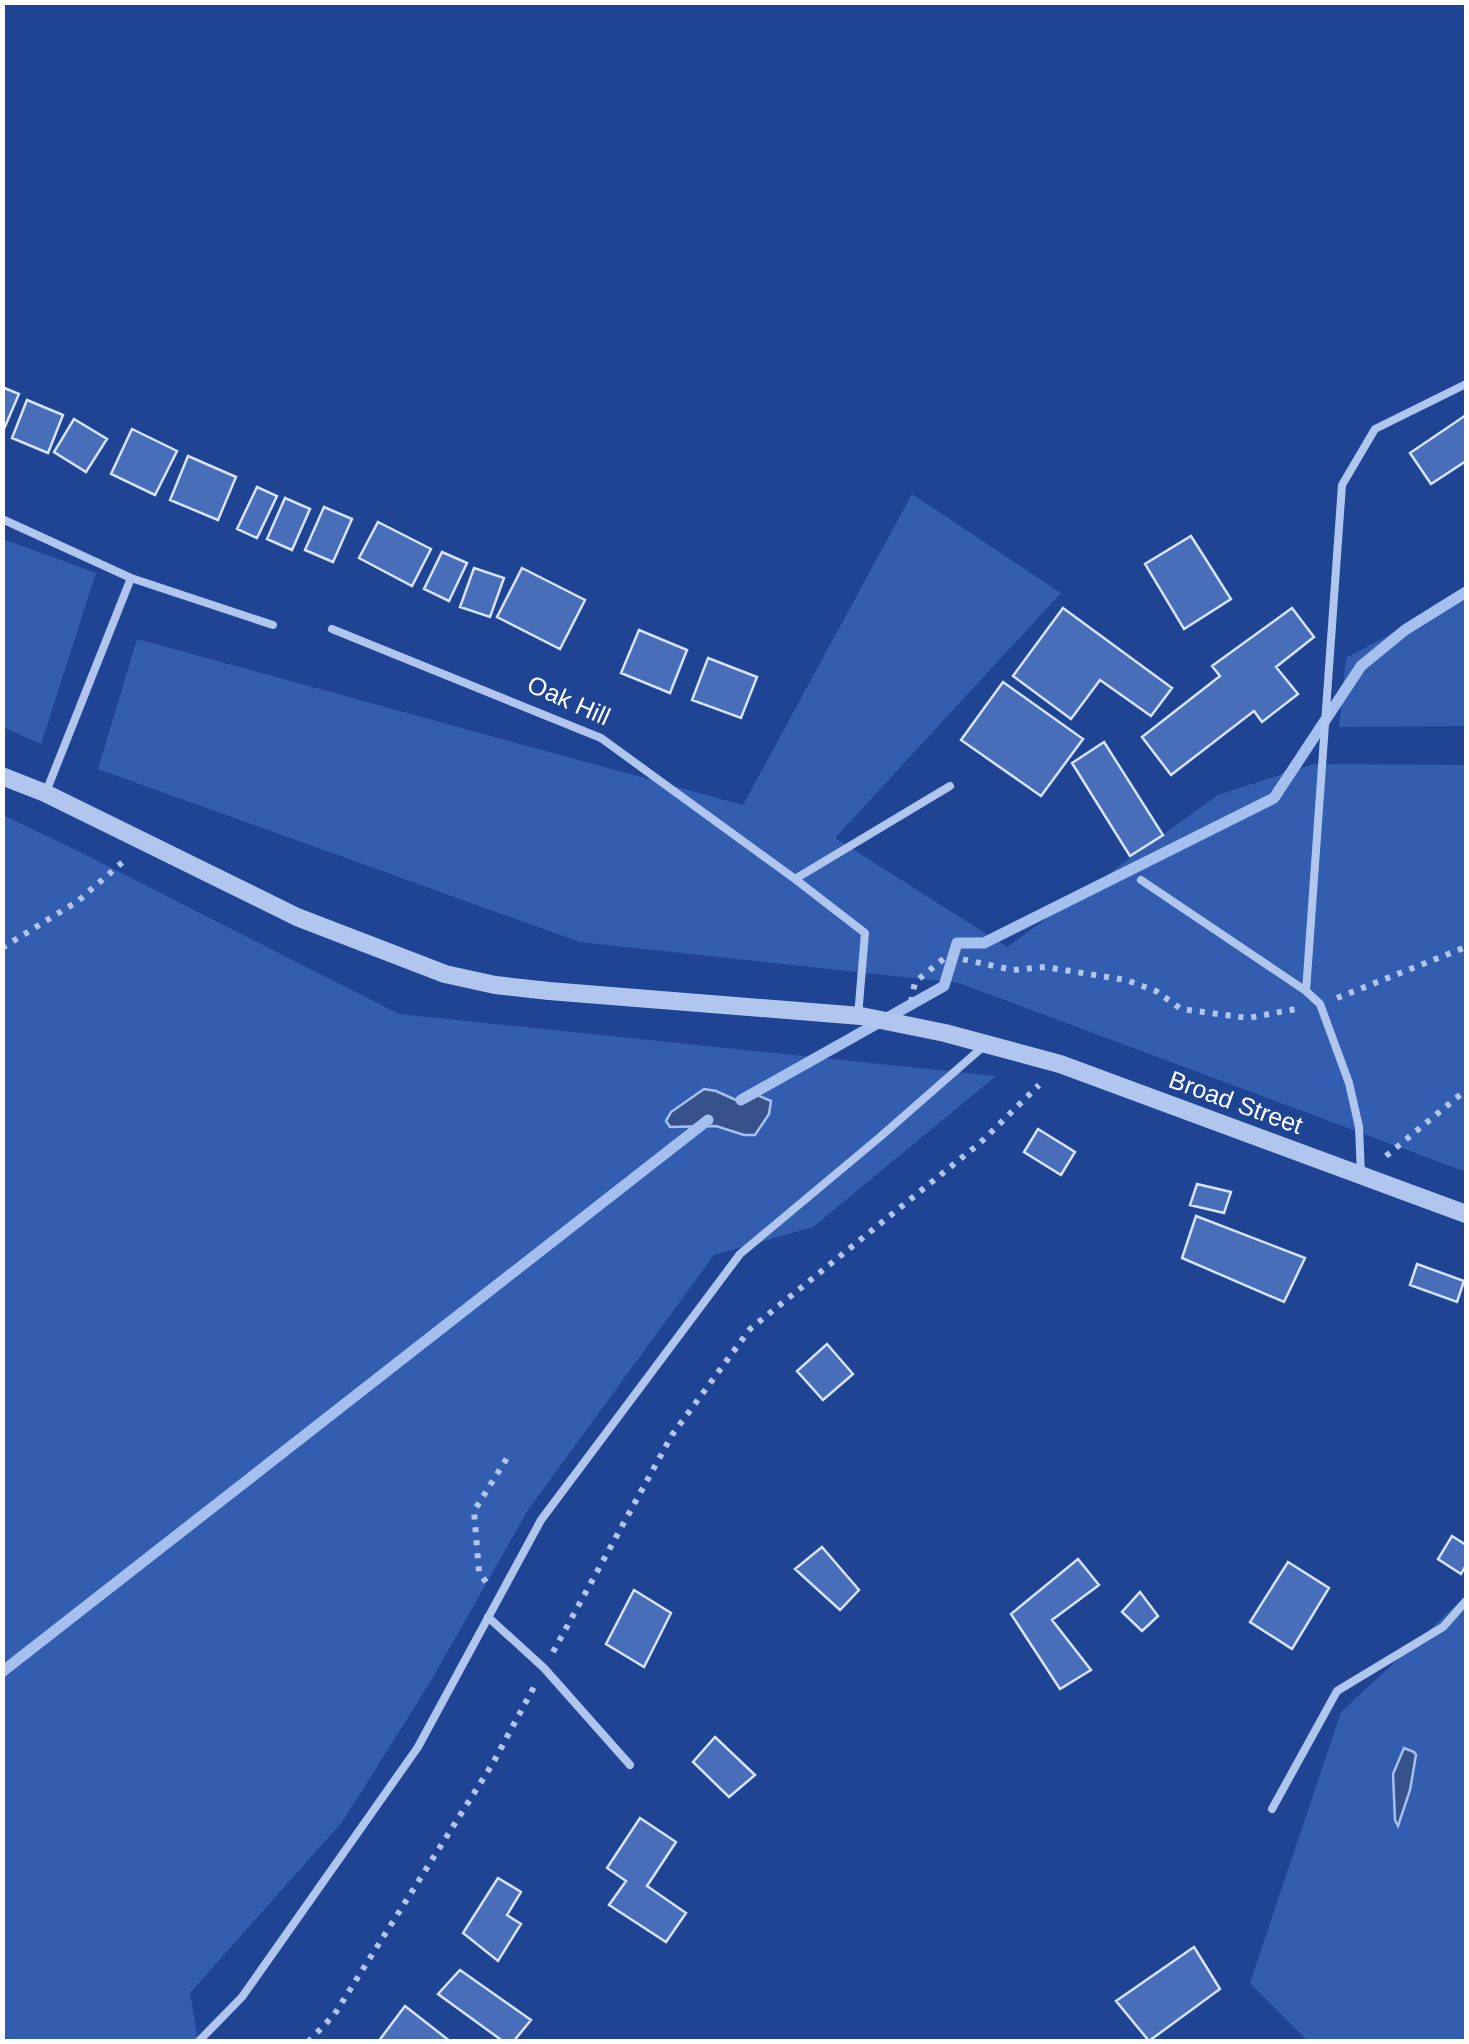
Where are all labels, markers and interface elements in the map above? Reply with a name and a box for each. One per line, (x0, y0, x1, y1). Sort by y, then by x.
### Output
street label: Oak Hill (523, 669, 615, 731)
street label: Broad Street (1165, 1065, 1307, 1139)

